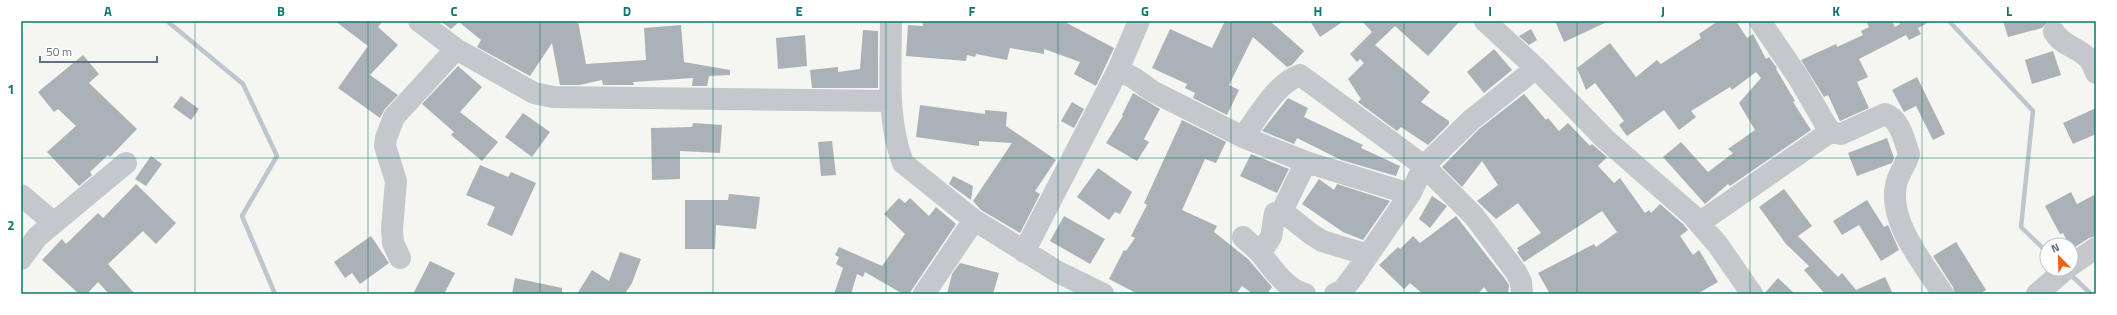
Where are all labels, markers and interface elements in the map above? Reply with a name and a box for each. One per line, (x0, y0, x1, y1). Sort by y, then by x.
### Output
text: A (104, 1, 112, 21)
text: B (277, 1, 285, 21)
text: C (450, 1, 458, 21)
text: D (623, 1, 631, 21)
text: E (795, 1, 803, 21)
text: F (969, 1, 976, 21)
text: G (1141, 1, 1149, 21)
text: H (1314, 1, 1322, 21)
text: I (1488, 1, 1492, 21)
text: J (1661, 1, 1665, 21)
text: K (1832, 1, 1840, 21)
text: L (2006, 1, 2012, 21)
scale bar (40, 38, 157, 64)
text: 50 m (46, 42, 72, 61)
text: 1 (7, 79, 15, 99)
text: 2 (7, 215, 15, 235)
north arrow (2039, 237, 2079, 277)
text: N (2048, 239, 2062, 257)

